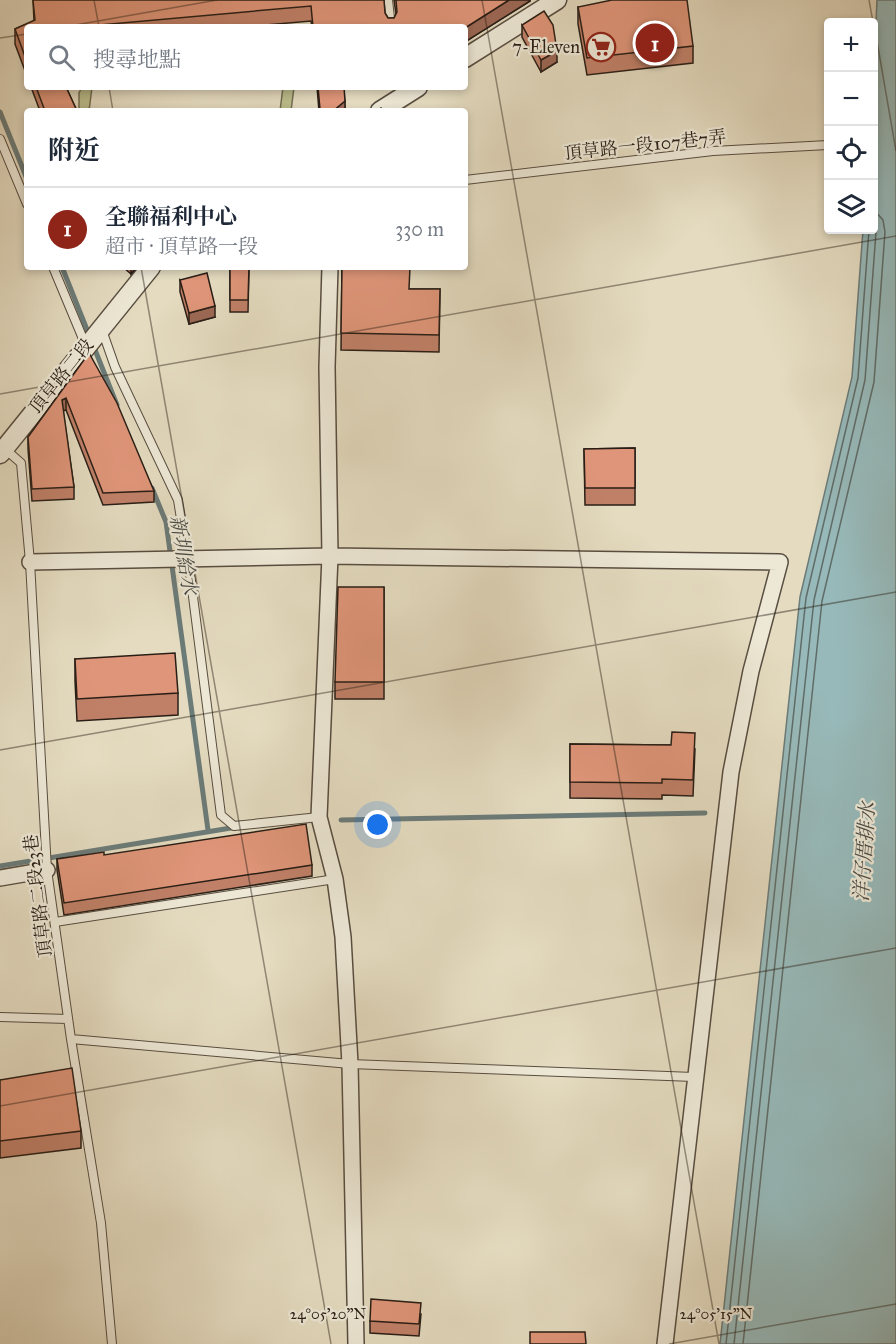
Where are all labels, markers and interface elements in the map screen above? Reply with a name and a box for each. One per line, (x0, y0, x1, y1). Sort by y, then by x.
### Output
map controls (824, 18, 878, 234)
button: + (824, 18, 878, 72)
pin: 1 (636, 20, 674, 66)
search box (24, 24, 468, 90)
supermarket icon: 7-Eleven (585, 31, 617, 63)
place label: 7-Eleven (512, 36, 580, 58)
icon: search (45, 41, 78, 74)
text: 搜尋地點 (93, 46, 181, 73)
button: − (824, 72, 878, 126)
street label: 頂草路一段107巷7弄 (563, 126, 727, 164)
button: locate (824, 126, 878, 180)
text: 附近 (48, 134, 100, 166)
button: layers (824, 180, 878, 234)
text: 全聯福利中心 (105, 203, 237, 230)
text: 1 (64, 217, 71, 241)
text: 330 m (395, 217, 444, 241)
text: 超市 · 頂草路一段 (105, 234, 258, 258)
street label: 頂草路二段 (24, 334, 98, 418)
water label: 新圳給水 (165, 514, 203, 598)
water label: 洋仔厝排水 (849, 799, 880, 903)
your location (363, 810, 392, 839)
street label: 頂草路二段23巷 (20, 833, 56, 959)
text: 24°05'20"N (290, 1305, 367, 1323)
text: 24°05'15"N (679, 1305, 753, 1323)

